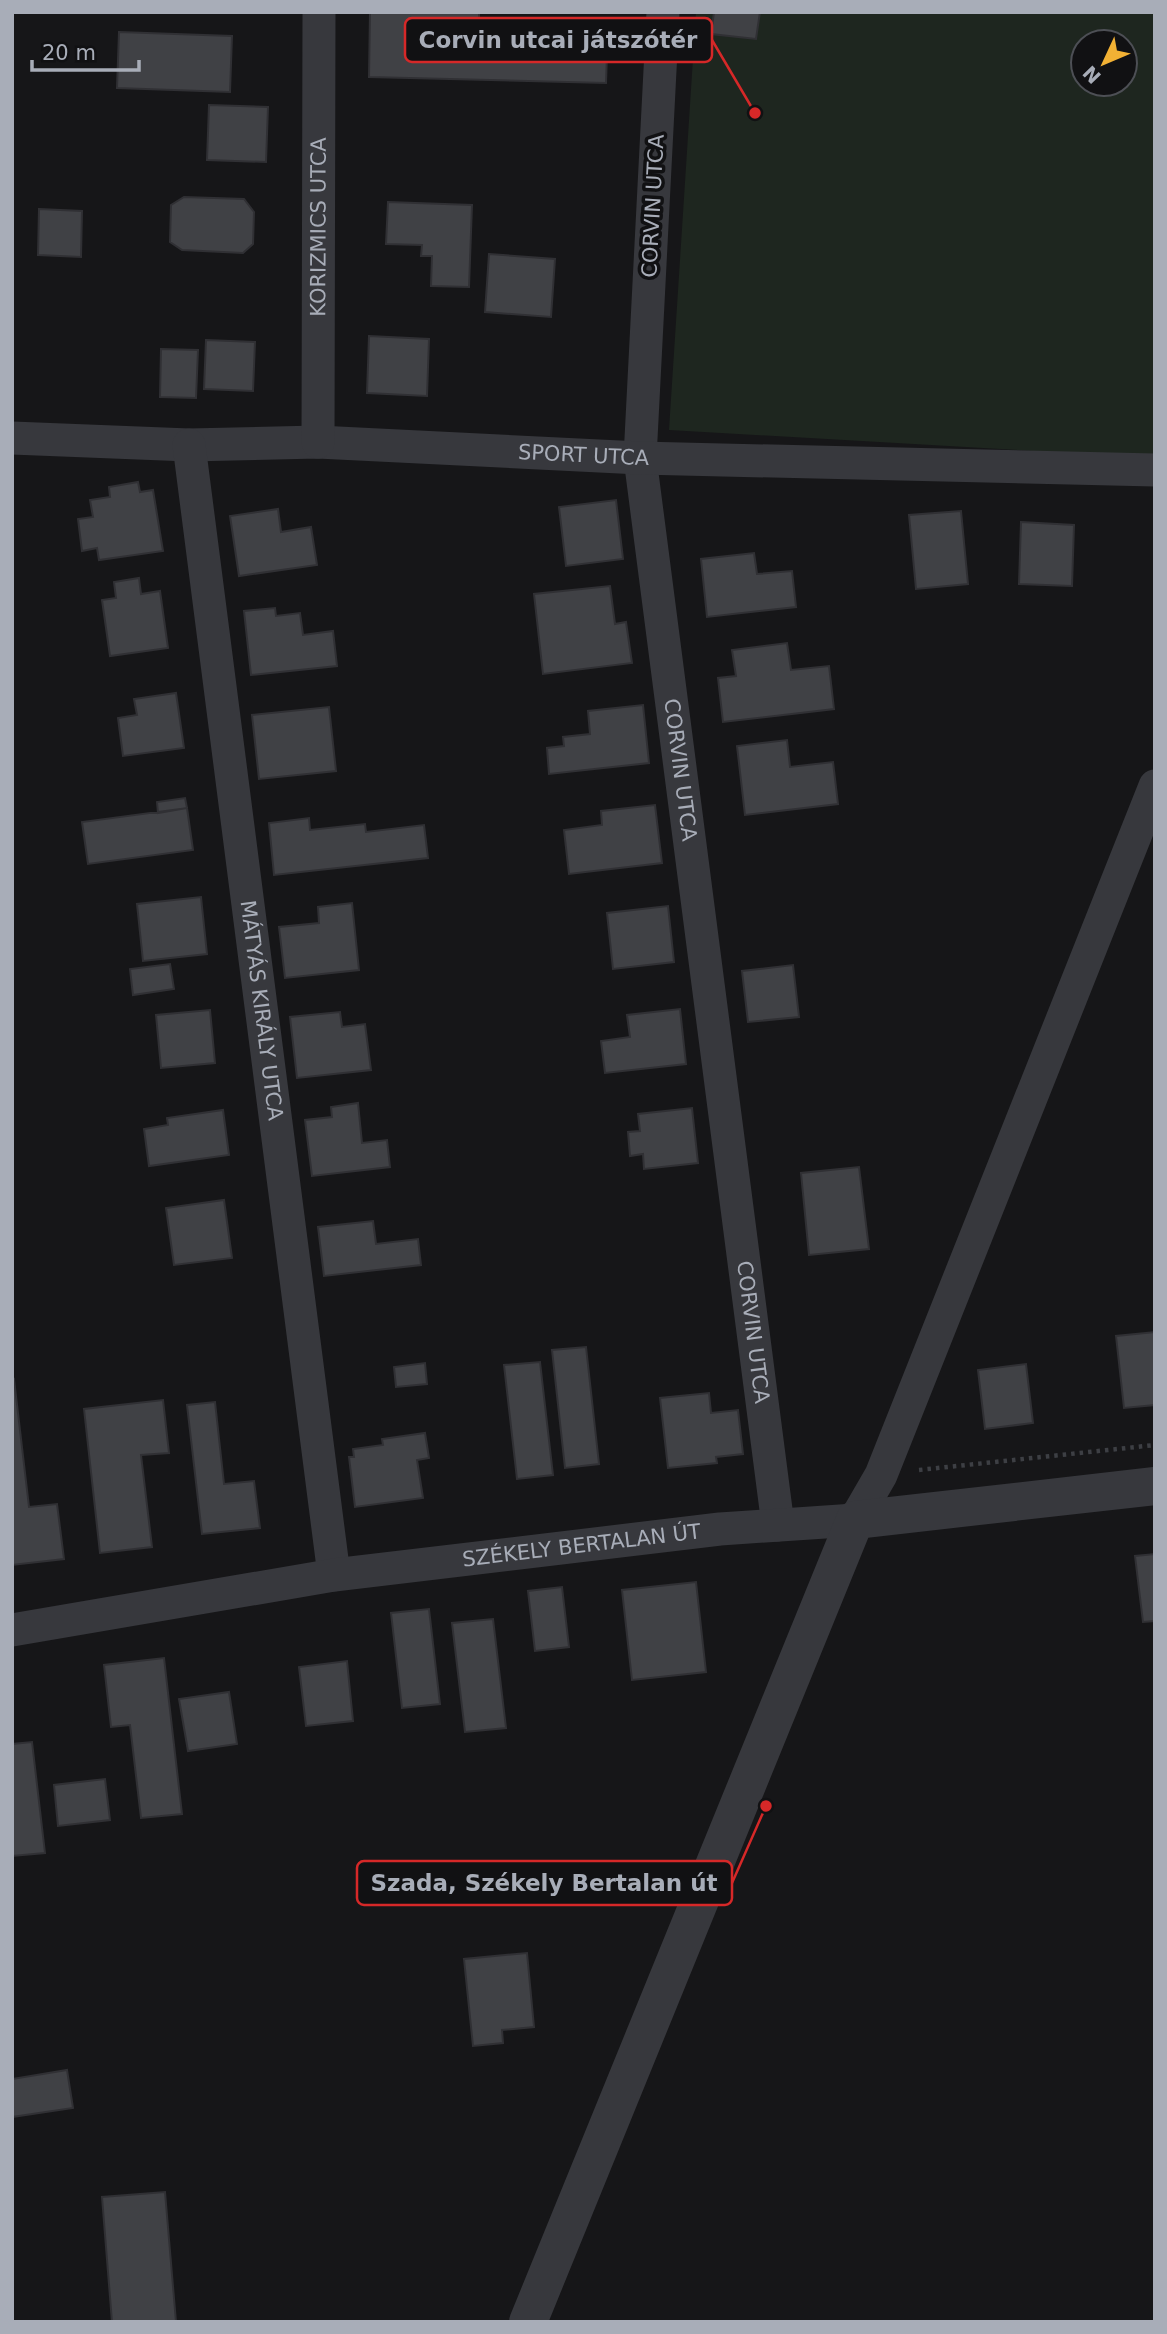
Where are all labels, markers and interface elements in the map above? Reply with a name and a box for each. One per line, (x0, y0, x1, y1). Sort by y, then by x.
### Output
callout: Corvin utcai játszótér (405, 18, 712, 62)
text: Corvin utcai játszótér (419, 27, 698, 53)
scale bar (32, 28, 138, 72)
north arrow (1069, 28, 1139, 98)
text: 20 m (42, 41, 96, 65)
text: N (1078, 61, 1105, 88)
street label: CORVIN UTCA (637, 133, 669, 278)
street label: KORIZMICS UTCA (306, 137, 331, 317)
street label: SPORT UTCA (517, 440, 650, 470)
street label: CORVIN UTCA (659, 697, 702, 843)
street label: MÁTYÁS KIRÁLY UTCA (236, 899, 288, 1123)
street label: CORVIN UTCA (732, 1259, 774, 1406)
street label: SZÉKELY BERTALAN ÚT (461, 1519, 702, 1572)
callout: Szada, Székely Bertalan út (357, 1861, 732, 1905)
text: Szada, Székely Bertalan út (370, 1870, 718, 1896)

